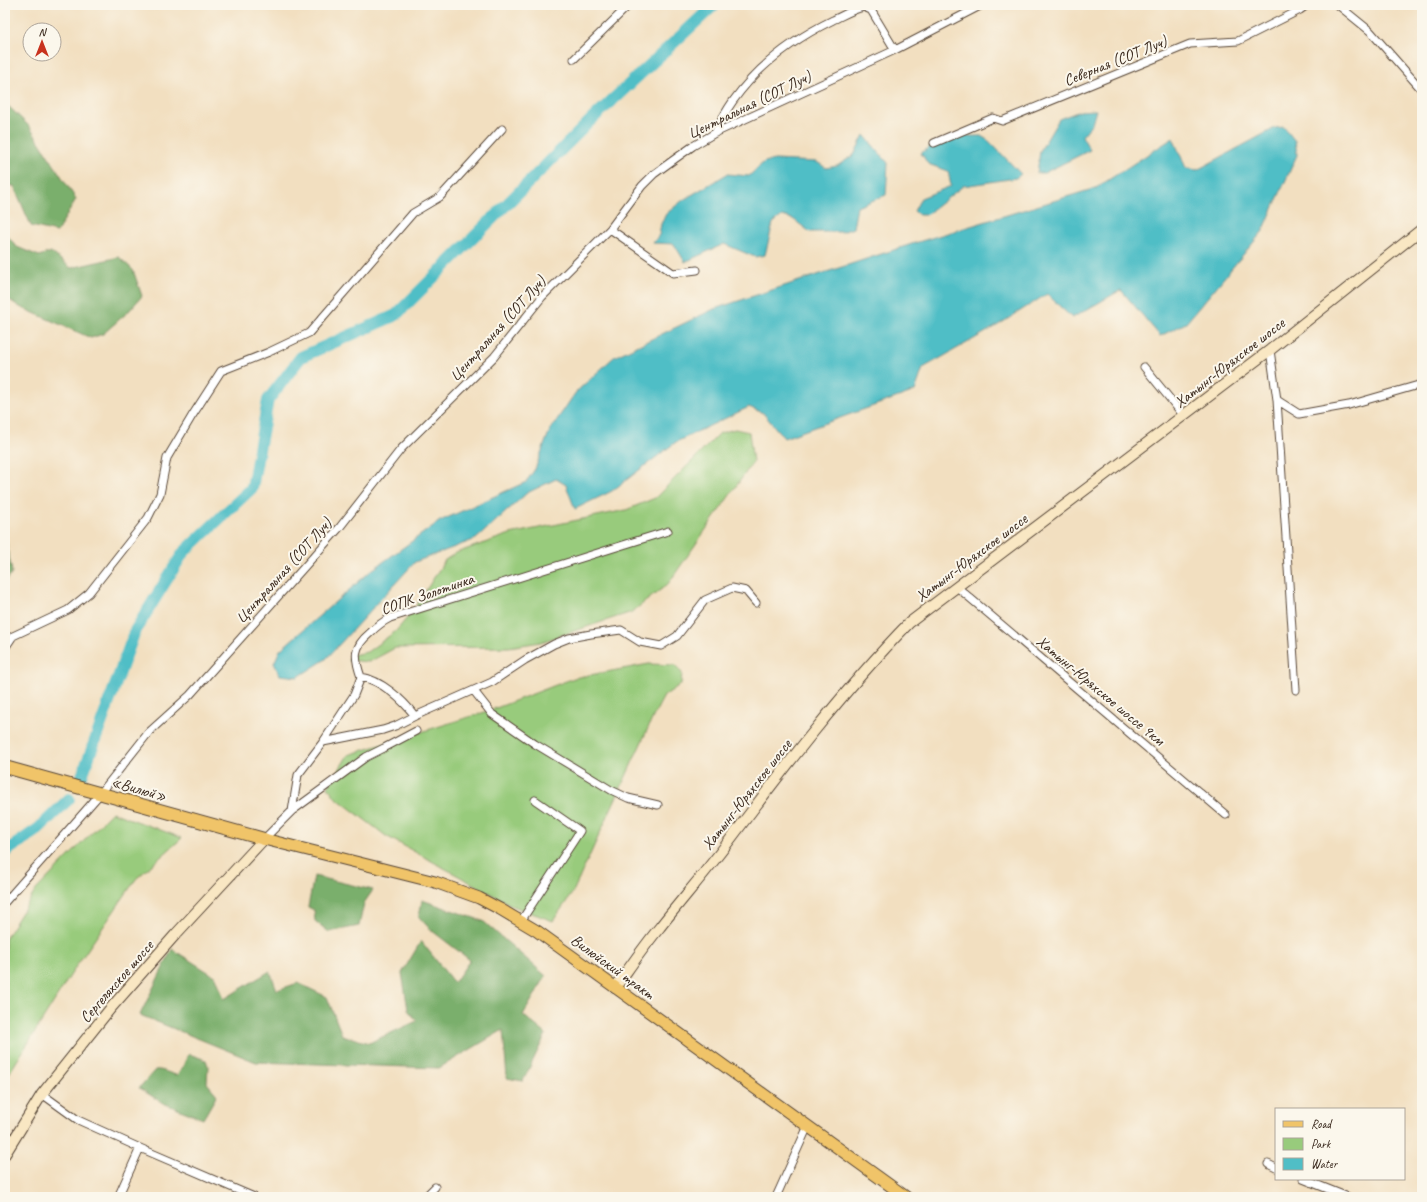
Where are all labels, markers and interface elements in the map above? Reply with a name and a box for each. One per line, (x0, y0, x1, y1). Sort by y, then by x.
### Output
north arrow (22, 22, 62, 62)
text: N (39, 25, 48, 39)
street label: Северная (СОТ Луч) (1061, 31, 1171, 91)
street label: Центральная (СОТ Луч) (684, 66, 815, 143)
street label: Центральная (СОТ Луч) (445, 271, 551, 386)
street label: Хатынг-Юряхское шоссе (1170, 312, 1290, 412)
street label: Хатынг-Юряхское шоссе (912, 508, 1033, 606)
street label: Центральная (СОТ Луч) (231, 513, 337, 628)
street label: СОПК Золотинка (378, 568, 477, 619)
street label: Хатынг-Юряхское шоссе 9км (1032, 631, 1170, 751)
street label: Хатынг-Юряхское шоссе (697, 734, 797, 854)
street label: «Вилюй» (109, 772, 169, 806)
street label: Вилюйский тракт (567, 930, 659, 1005)
street label: Сергеляхское шоссе (75, 935, 159, 1027)
legend (1275, 1108, 1405, 1180)
text: Road (1311, 1116, 1333, 1132)
text: Park (1311, 1136, 1332, 1152)
text: Water (1311, 1156, 1339, 1172)

